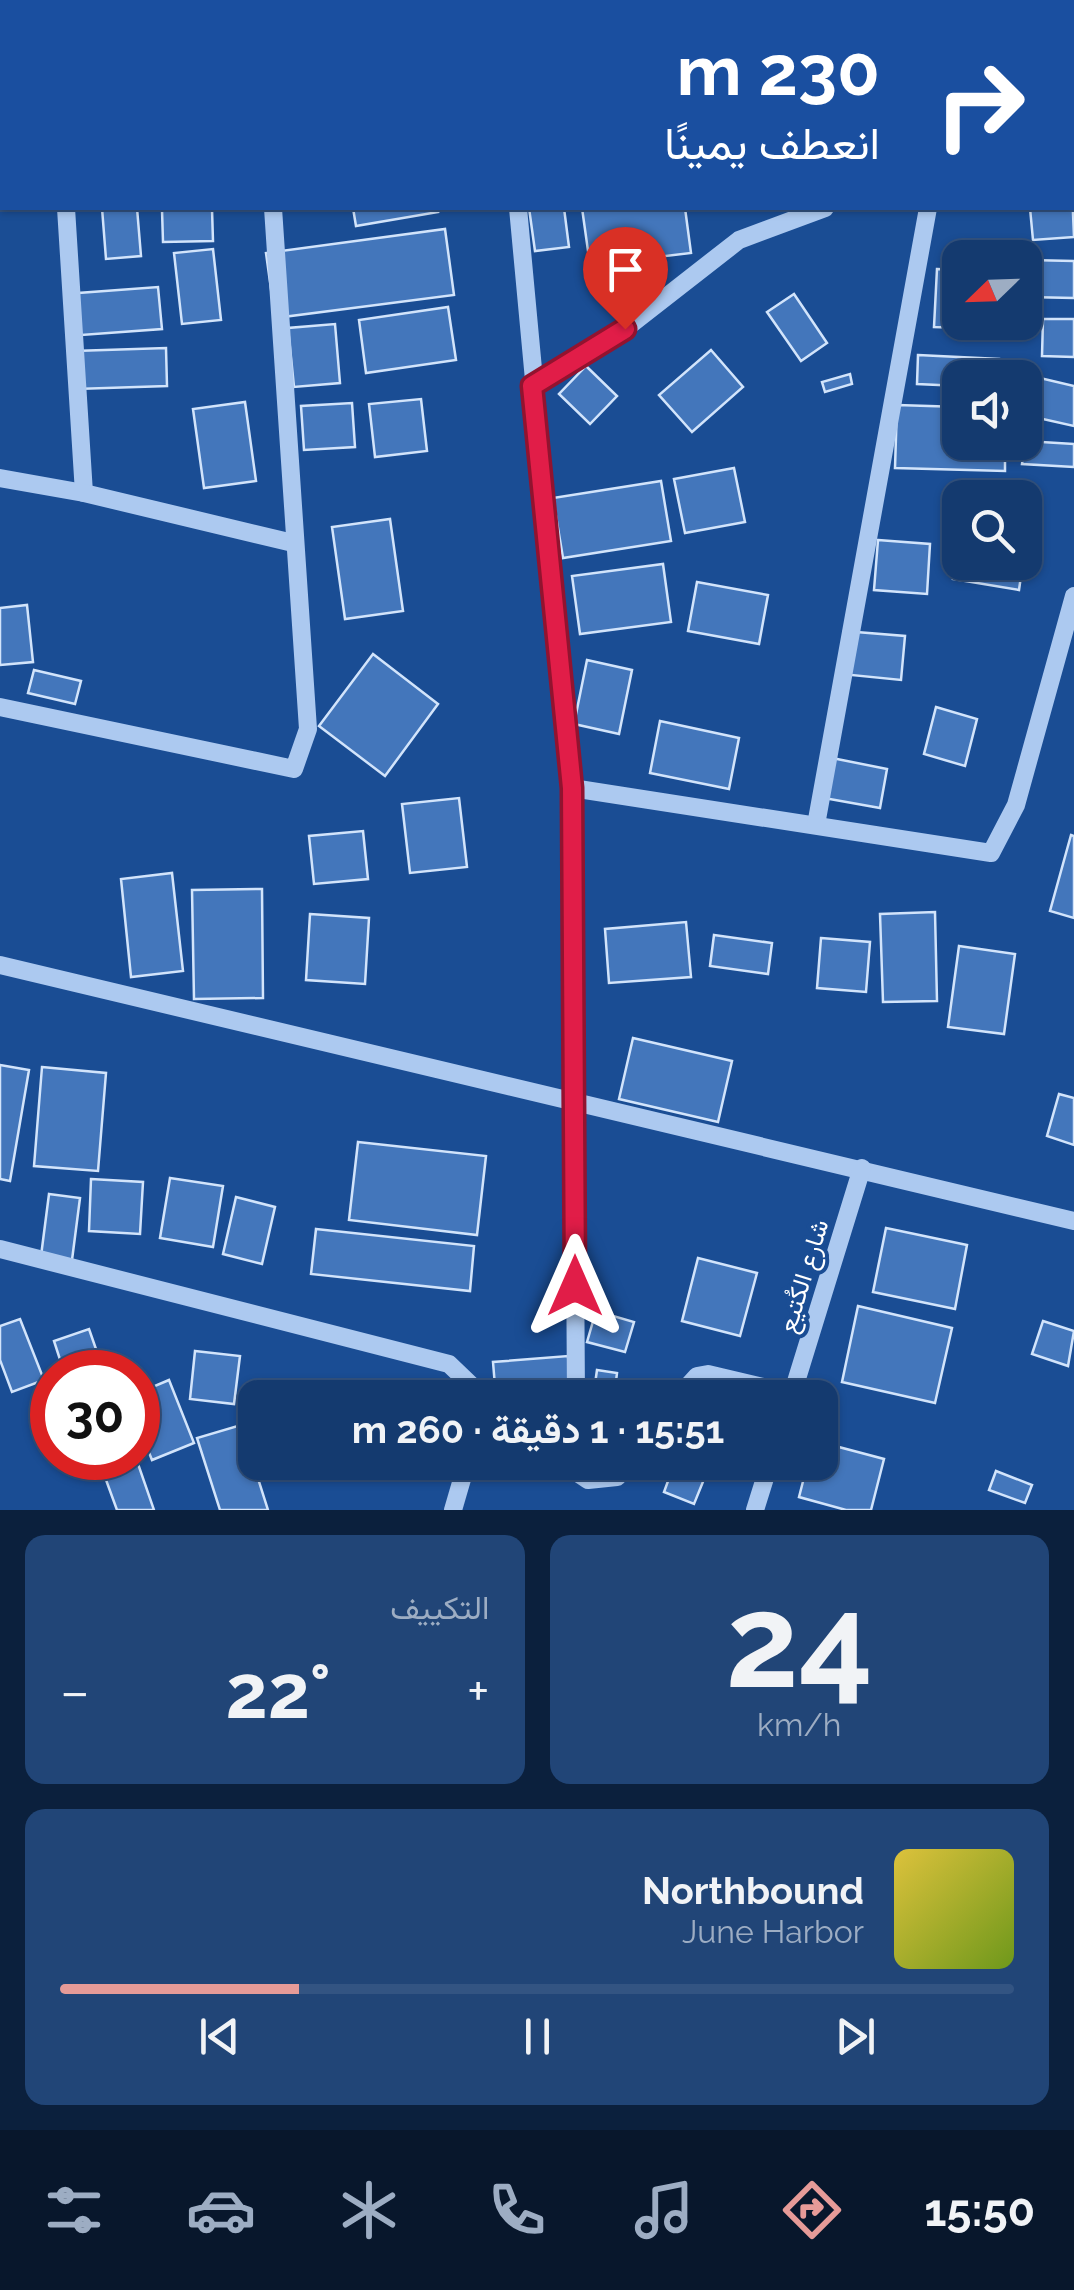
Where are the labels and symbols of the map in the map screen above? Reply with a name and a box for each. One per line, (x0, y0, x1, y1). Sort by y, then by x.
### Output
pin (583, 227, 668, 330)
north arrow (942, 240, 1042, 340)
street label: شارع الكُتيع (772, 1216, 837, 1337)
position arrow (523, 1234, 627, 1338)
speed limit sign: 30 (30, 1350, 160, 1480)

